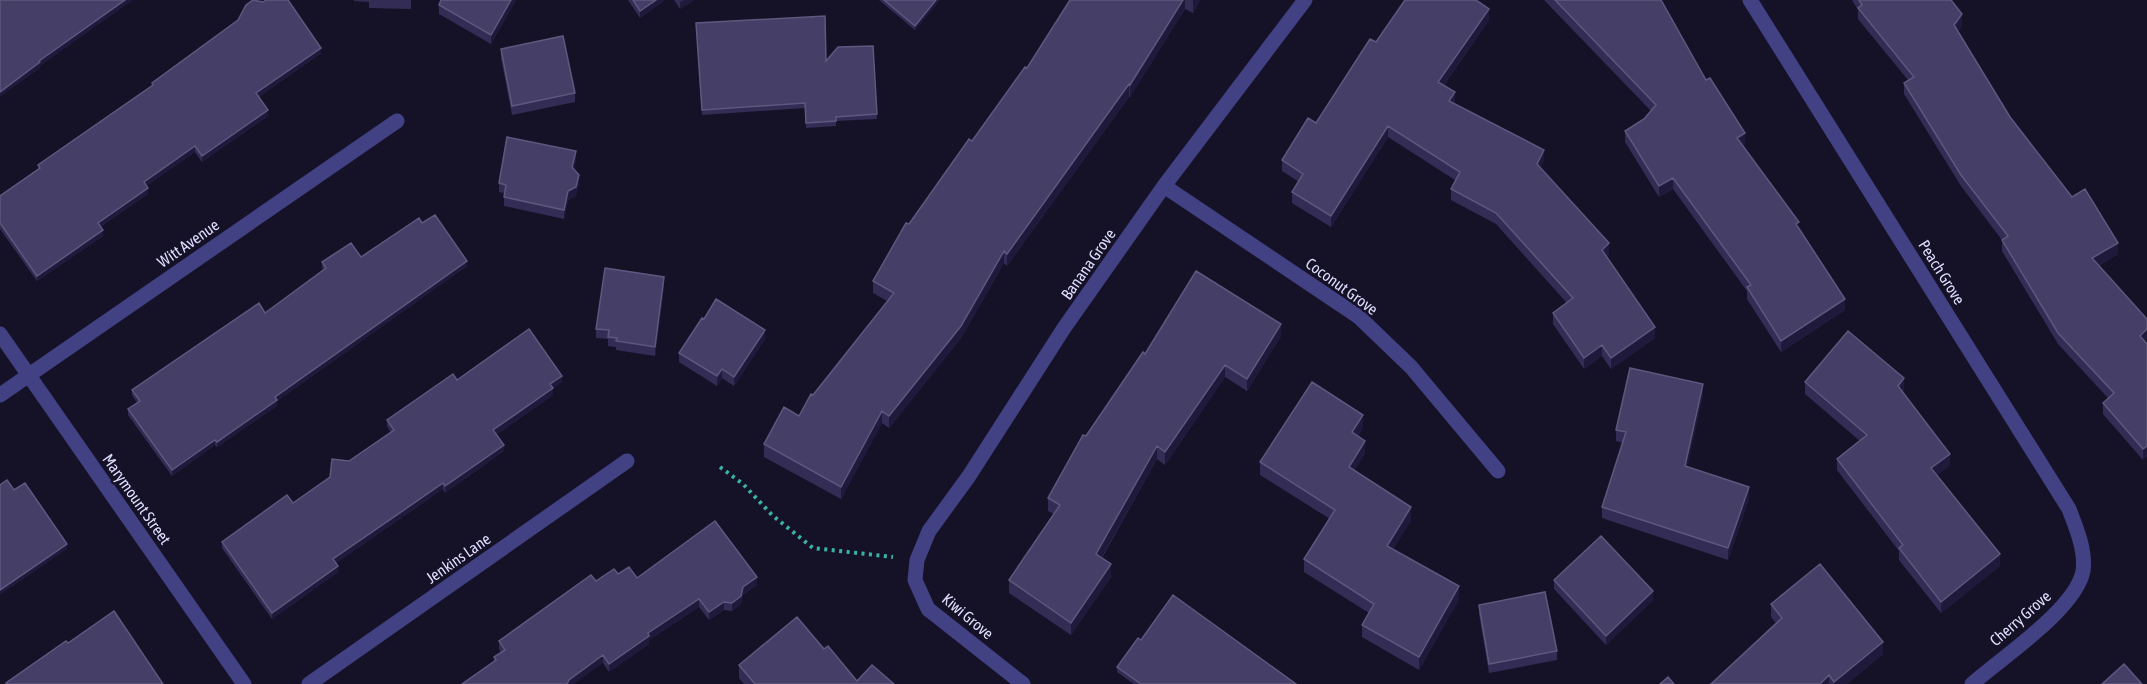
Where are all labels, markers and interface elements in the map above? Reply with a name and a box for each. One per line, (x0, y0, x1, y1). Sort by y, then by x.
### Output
street label: Witt Avenue (154, 215, 222, 271)
street label: Banana Grove (1057, 225, 1119, 303)
street label: Peach Grove (1915, 236, 1969, 308)
street label: Coconut Grove (1302, 254, 1382, 318)
street label: Marymount Street (98, 450, 175, 548)
street label: Jenkins Lane (422, 529, 494, 587)
street label: Cherry Grove (1986, 587, 2055, 650)
street label: Kiwi Grove (939, 589, 997, 643)

